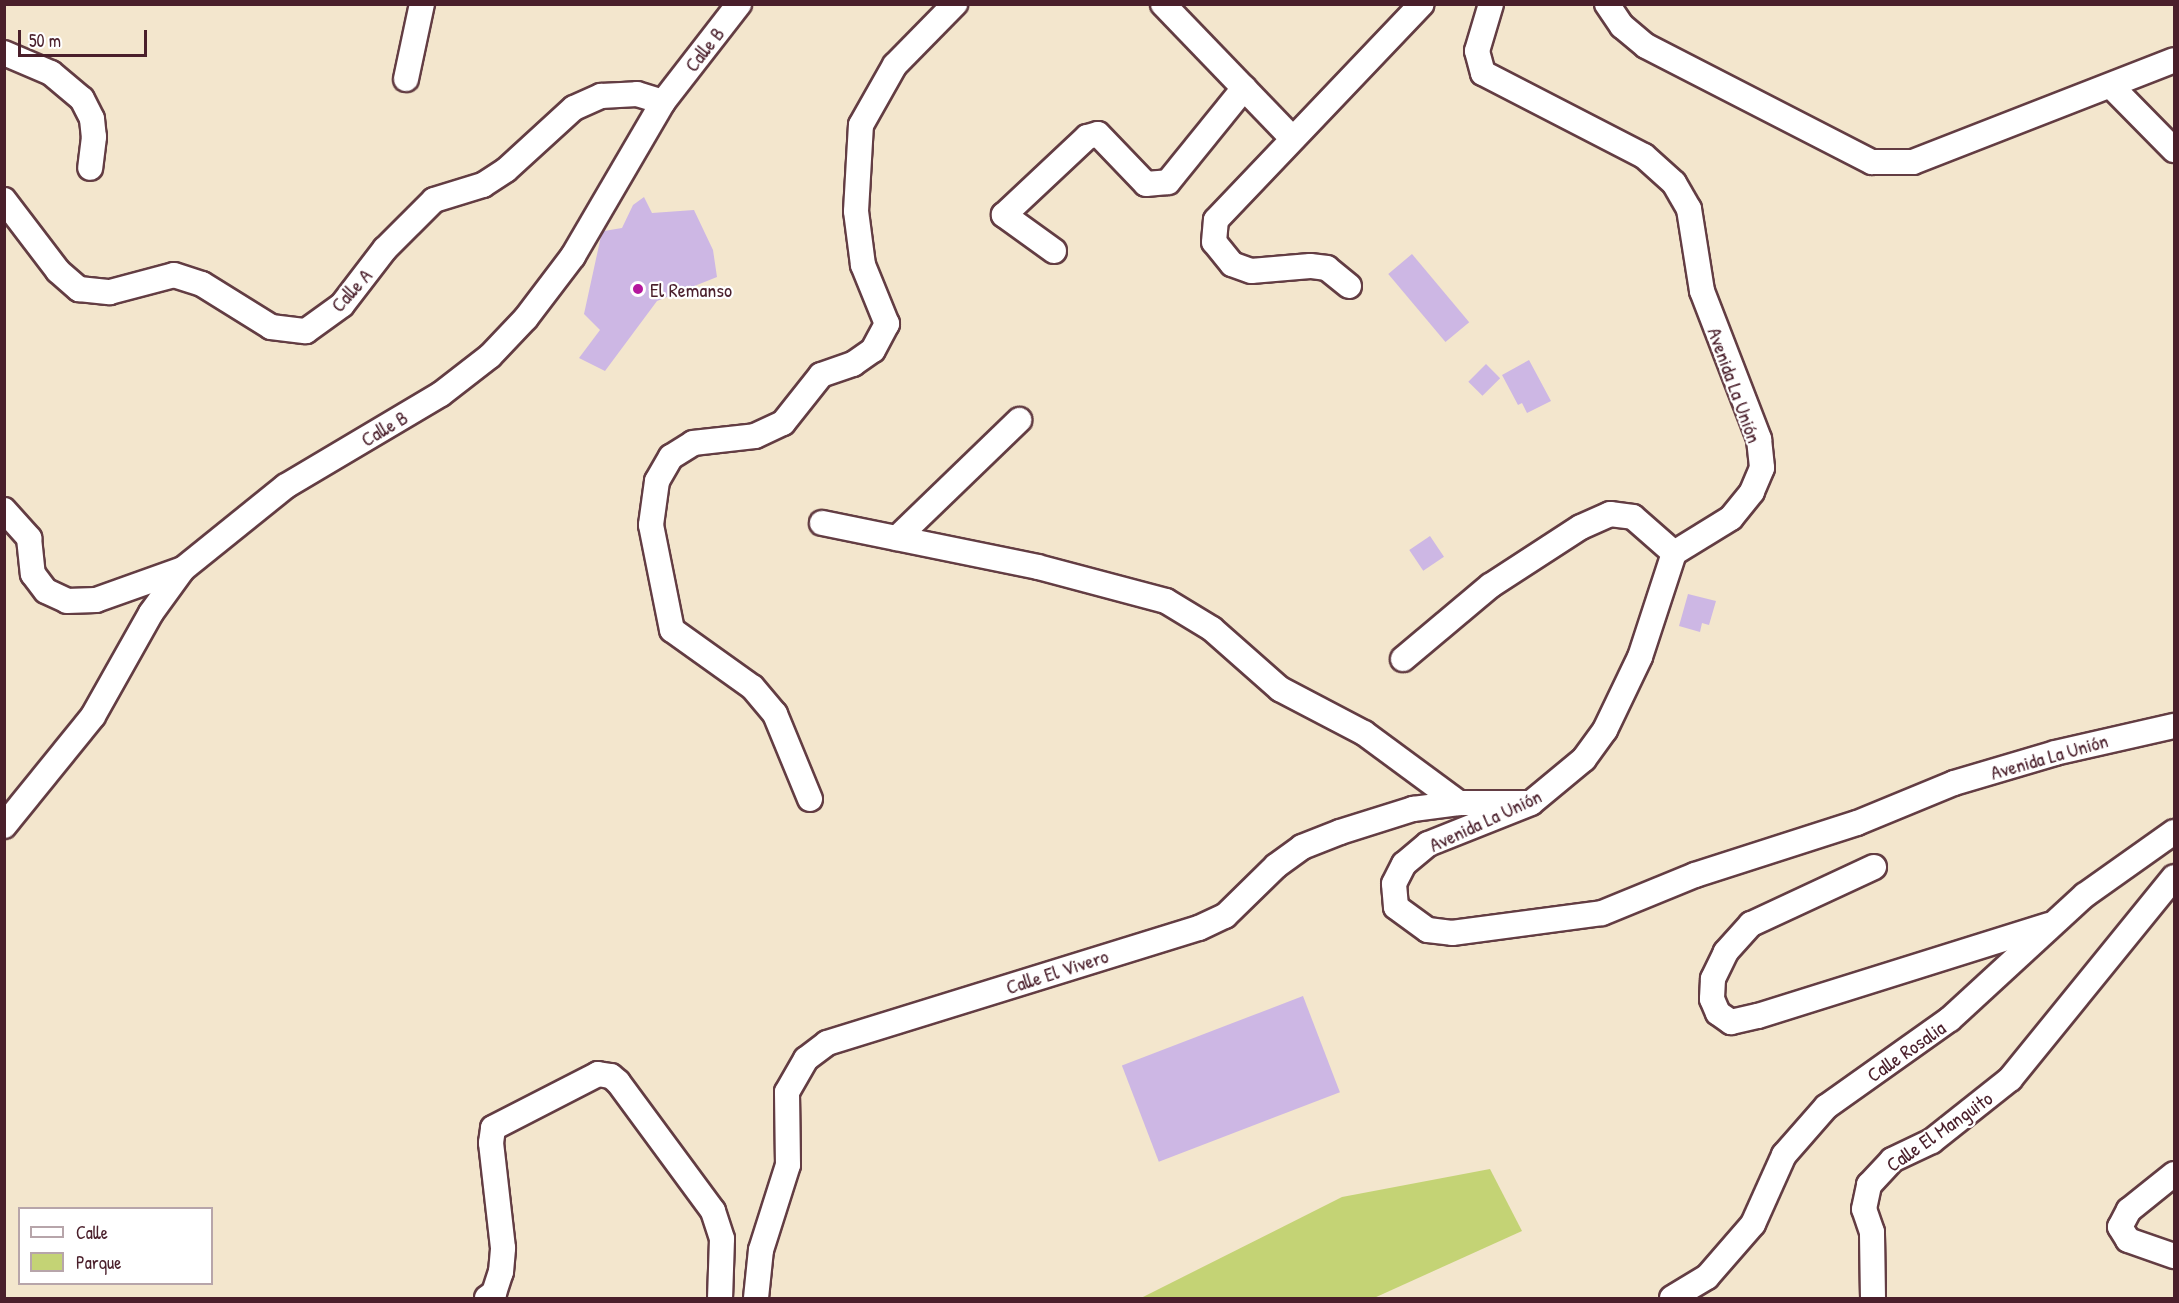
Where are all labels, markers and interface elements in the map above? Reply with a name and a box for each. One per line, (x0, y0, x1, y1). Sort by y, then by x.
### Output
scale bar (21, 18, 150, 56)
street label: Calle B (679, 22, 729, 76)
text: 50 m (29, 28, 61, 53)
street label: Calle A (325, 263, 377, 317)
place label: El Remanso (650, 277, 732, 301)
marker: El Remanso (631, 282, 645, 296)
street label: Avenida La Unión (1703, 324, 1767, 446)
street label: Calle B (356, 405, 412, 451)
street label: Avenida La Unión (1988, 728, 2110, 784)
street label: Avenida La Unión (1425, 784, 1545, 856)
street label: Calle El Vivero (1003, 943, 1111, 999)
street label: Calle Rosalia (1862, 1015, 1950, 1087)
street label: Calle El Manguito (1881, 1086, 1997, 1176)
legend (18, 1207, 213, 1285)
text: Calle (76, 1220, 108, 1245)
text: Parque (76, 1250, 121, 1275)

